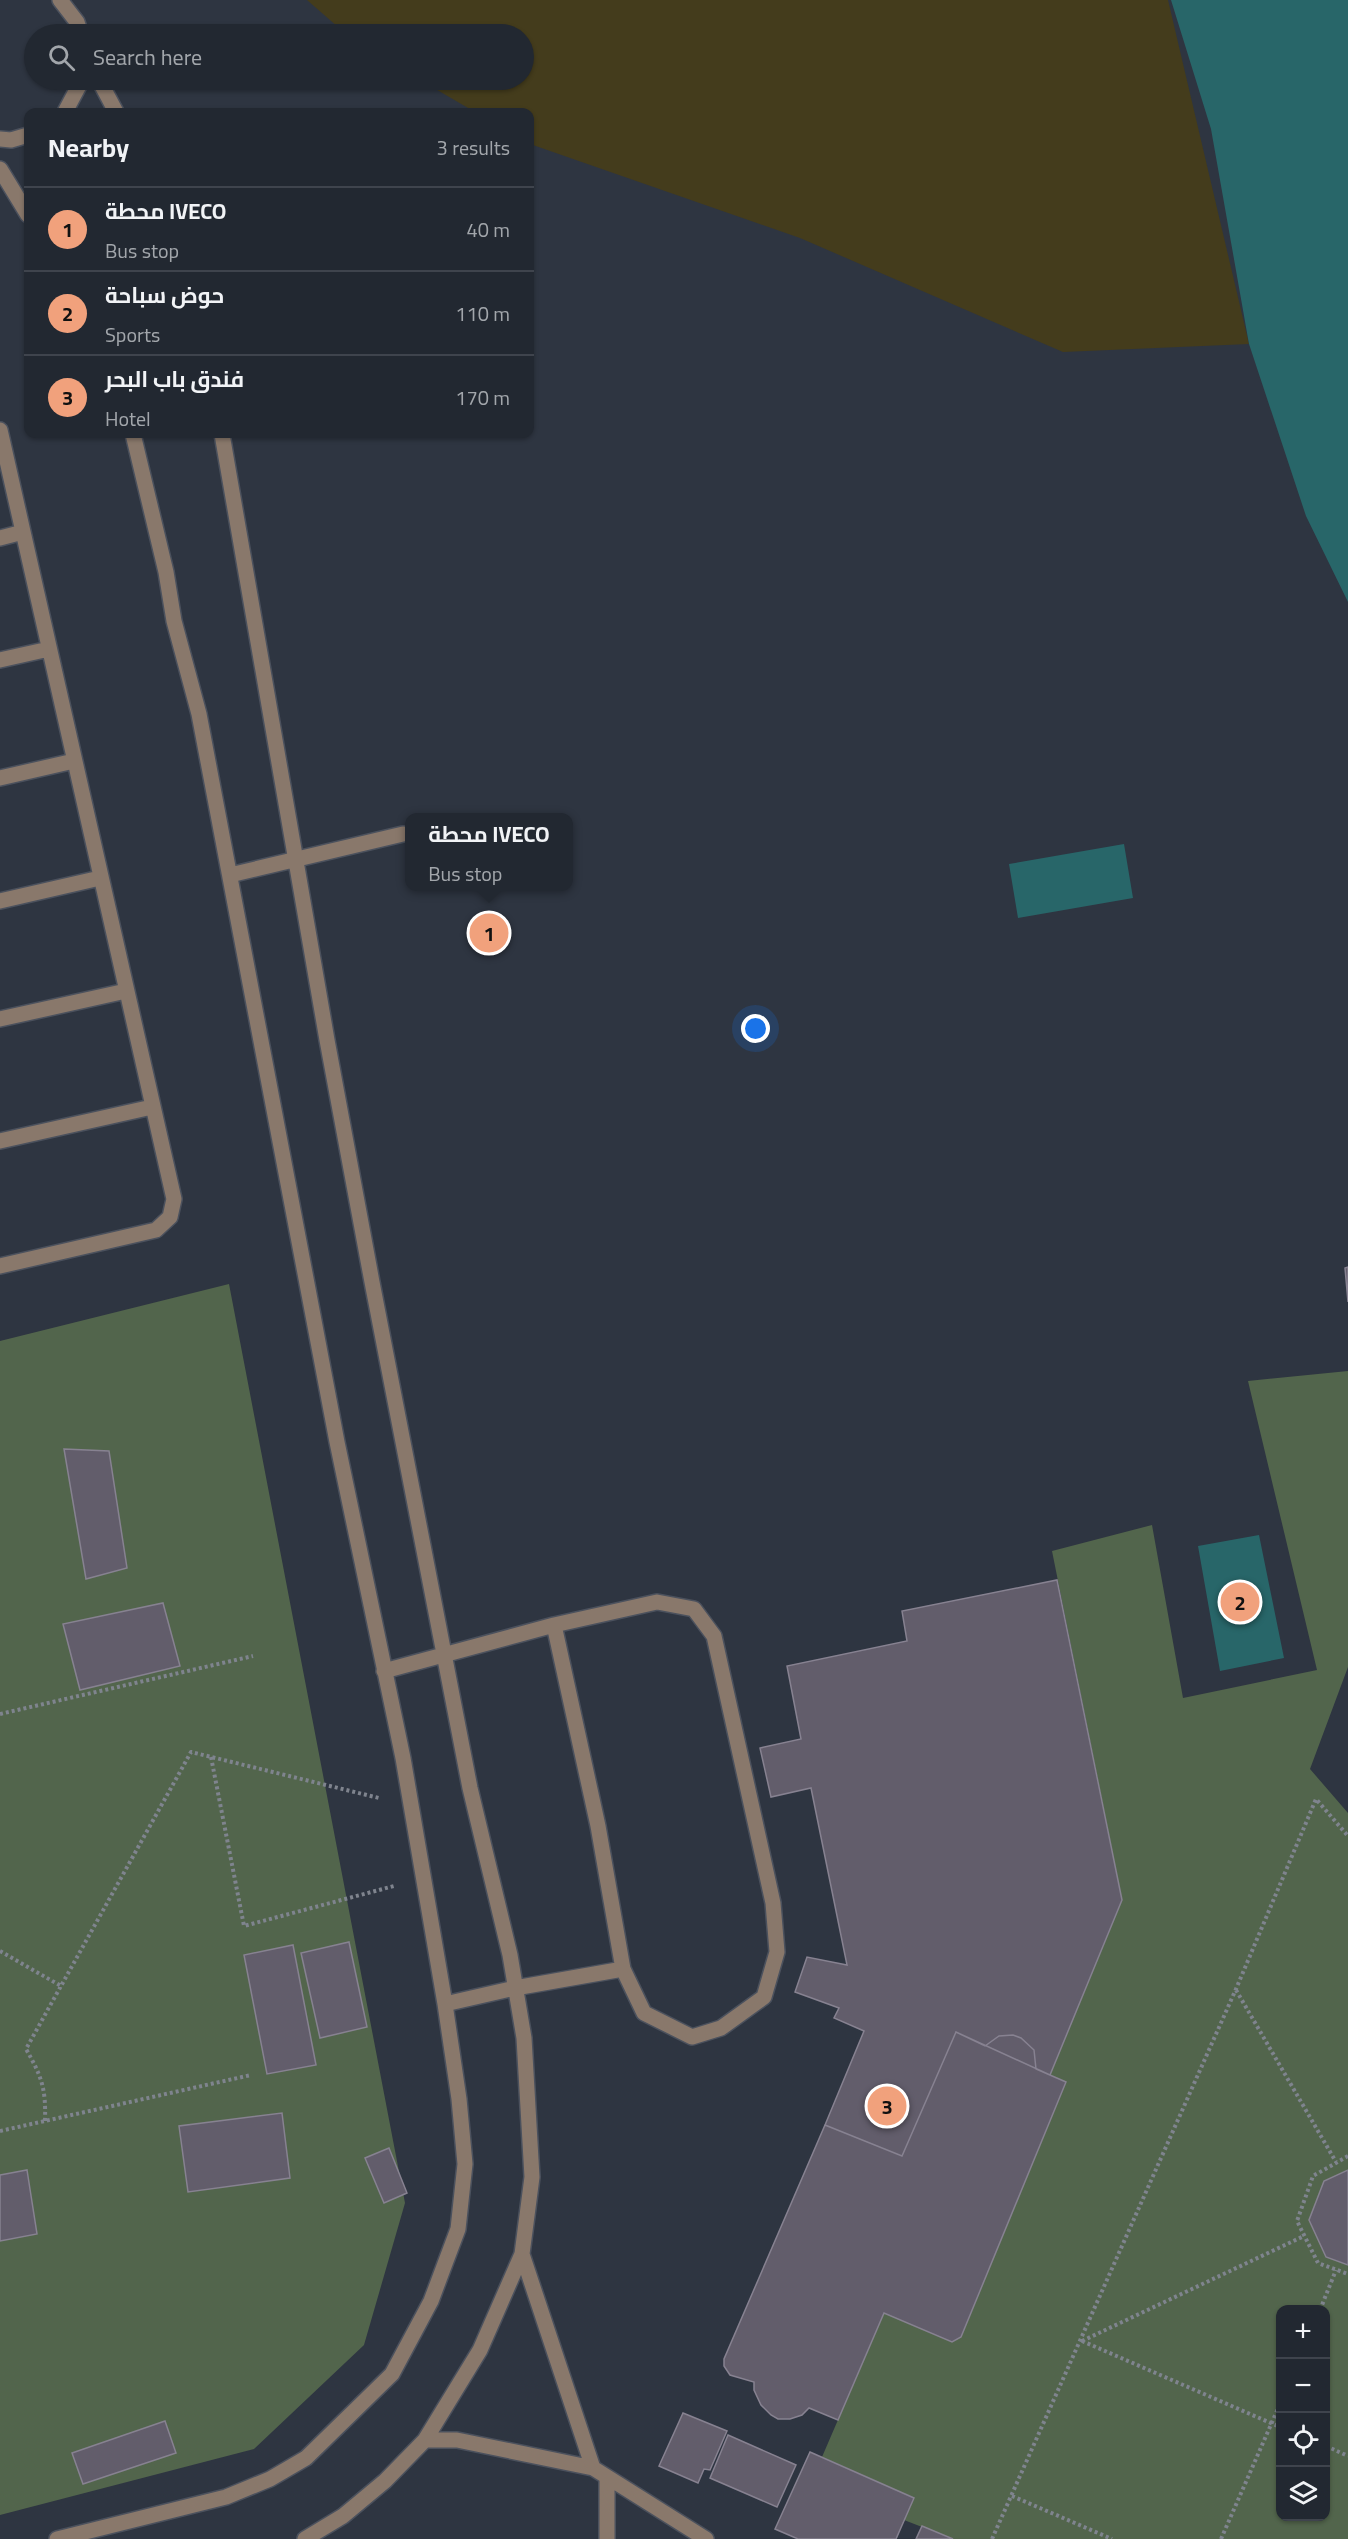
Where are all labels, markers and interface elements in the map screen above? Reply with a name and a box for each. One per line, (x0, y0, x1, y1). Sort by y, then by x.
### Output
search box (24, 24, 534, 90)
text: Search here (93, 36, 202, 78)
icon: search (45, 41, 78, 74)
text: Nearby (48, 123, 129, 172)
text: 3 results (437, 129, 510, 166)
text: محطة IVECO (105, 190, 226, 232)
text: 1 (62, 211, 73, 248)
text: 40 m (466, 211, 510, 248)
text: Bus stop (105, 232, 179, 269)
text: حوض سباحة (105, 274, 224, 316)
text: 2 (62, 295, 73, 332)
text: 110 m (455, 295, 510, 332)
text: Sports (105, 316, 160, 353)
text: فندق باب البحر (105, 358, 244, 400)
text: 3 (62, 379, 73, 416)
text: 170 m (455, 379, 510, 416)
text: Hotel (105, 400, 151, 437)
popup (405, 813, 573, 891)
text: محطة IVECO (428, 813, 550, 855)
text: Bus stop (428, 855, 502, 892)
pin: 1 (470, 910, 508, 956)
your location (741, 1014, 770, 1043)
pin: 2 (1220, 1580, 1260, 1624)
pin: 3 (868, 2084, 906, 2128)
map controls (1276, 2305, 1330, 2521)
button: + (1276, 2305, 1330, 2359)
button: − (1276, 2359, 1330, 2413)
button: locate (1276, 2413, 1330, 2467)
button: layers (1276, 2467, 1330, 2521)

